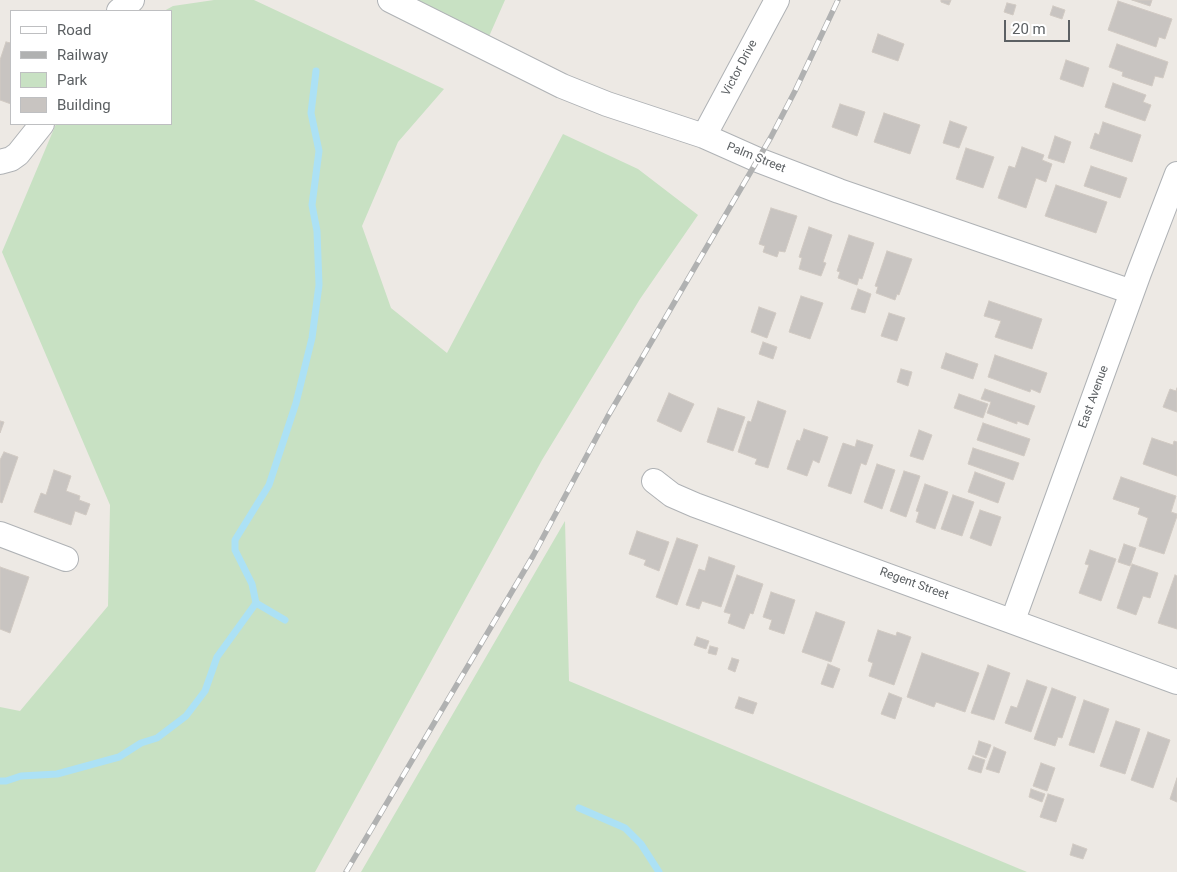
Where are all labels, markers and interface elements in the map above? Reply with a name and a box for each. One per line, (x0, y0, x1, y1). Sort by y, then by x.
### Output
legend (10, 10, 172, 125)
scale bar (1007, 10, 1073, 42)
text: 20 m (1012, 20, 1046, 38)
text: Road (57, 21, 91, 39)
street label: Victor Drive (719, 37, 761, 99)
text: Railway (57, 46, 108, 64)
text: Park (57, 71, 87, 89)
text: Building (57, 96, 111, 114)
street label: Palm Street (725, 140, 787, 176)
street label: East Avenue (1076, 364, 1112, 430)
street label: Regent Street (878, 565, 950, 603)

